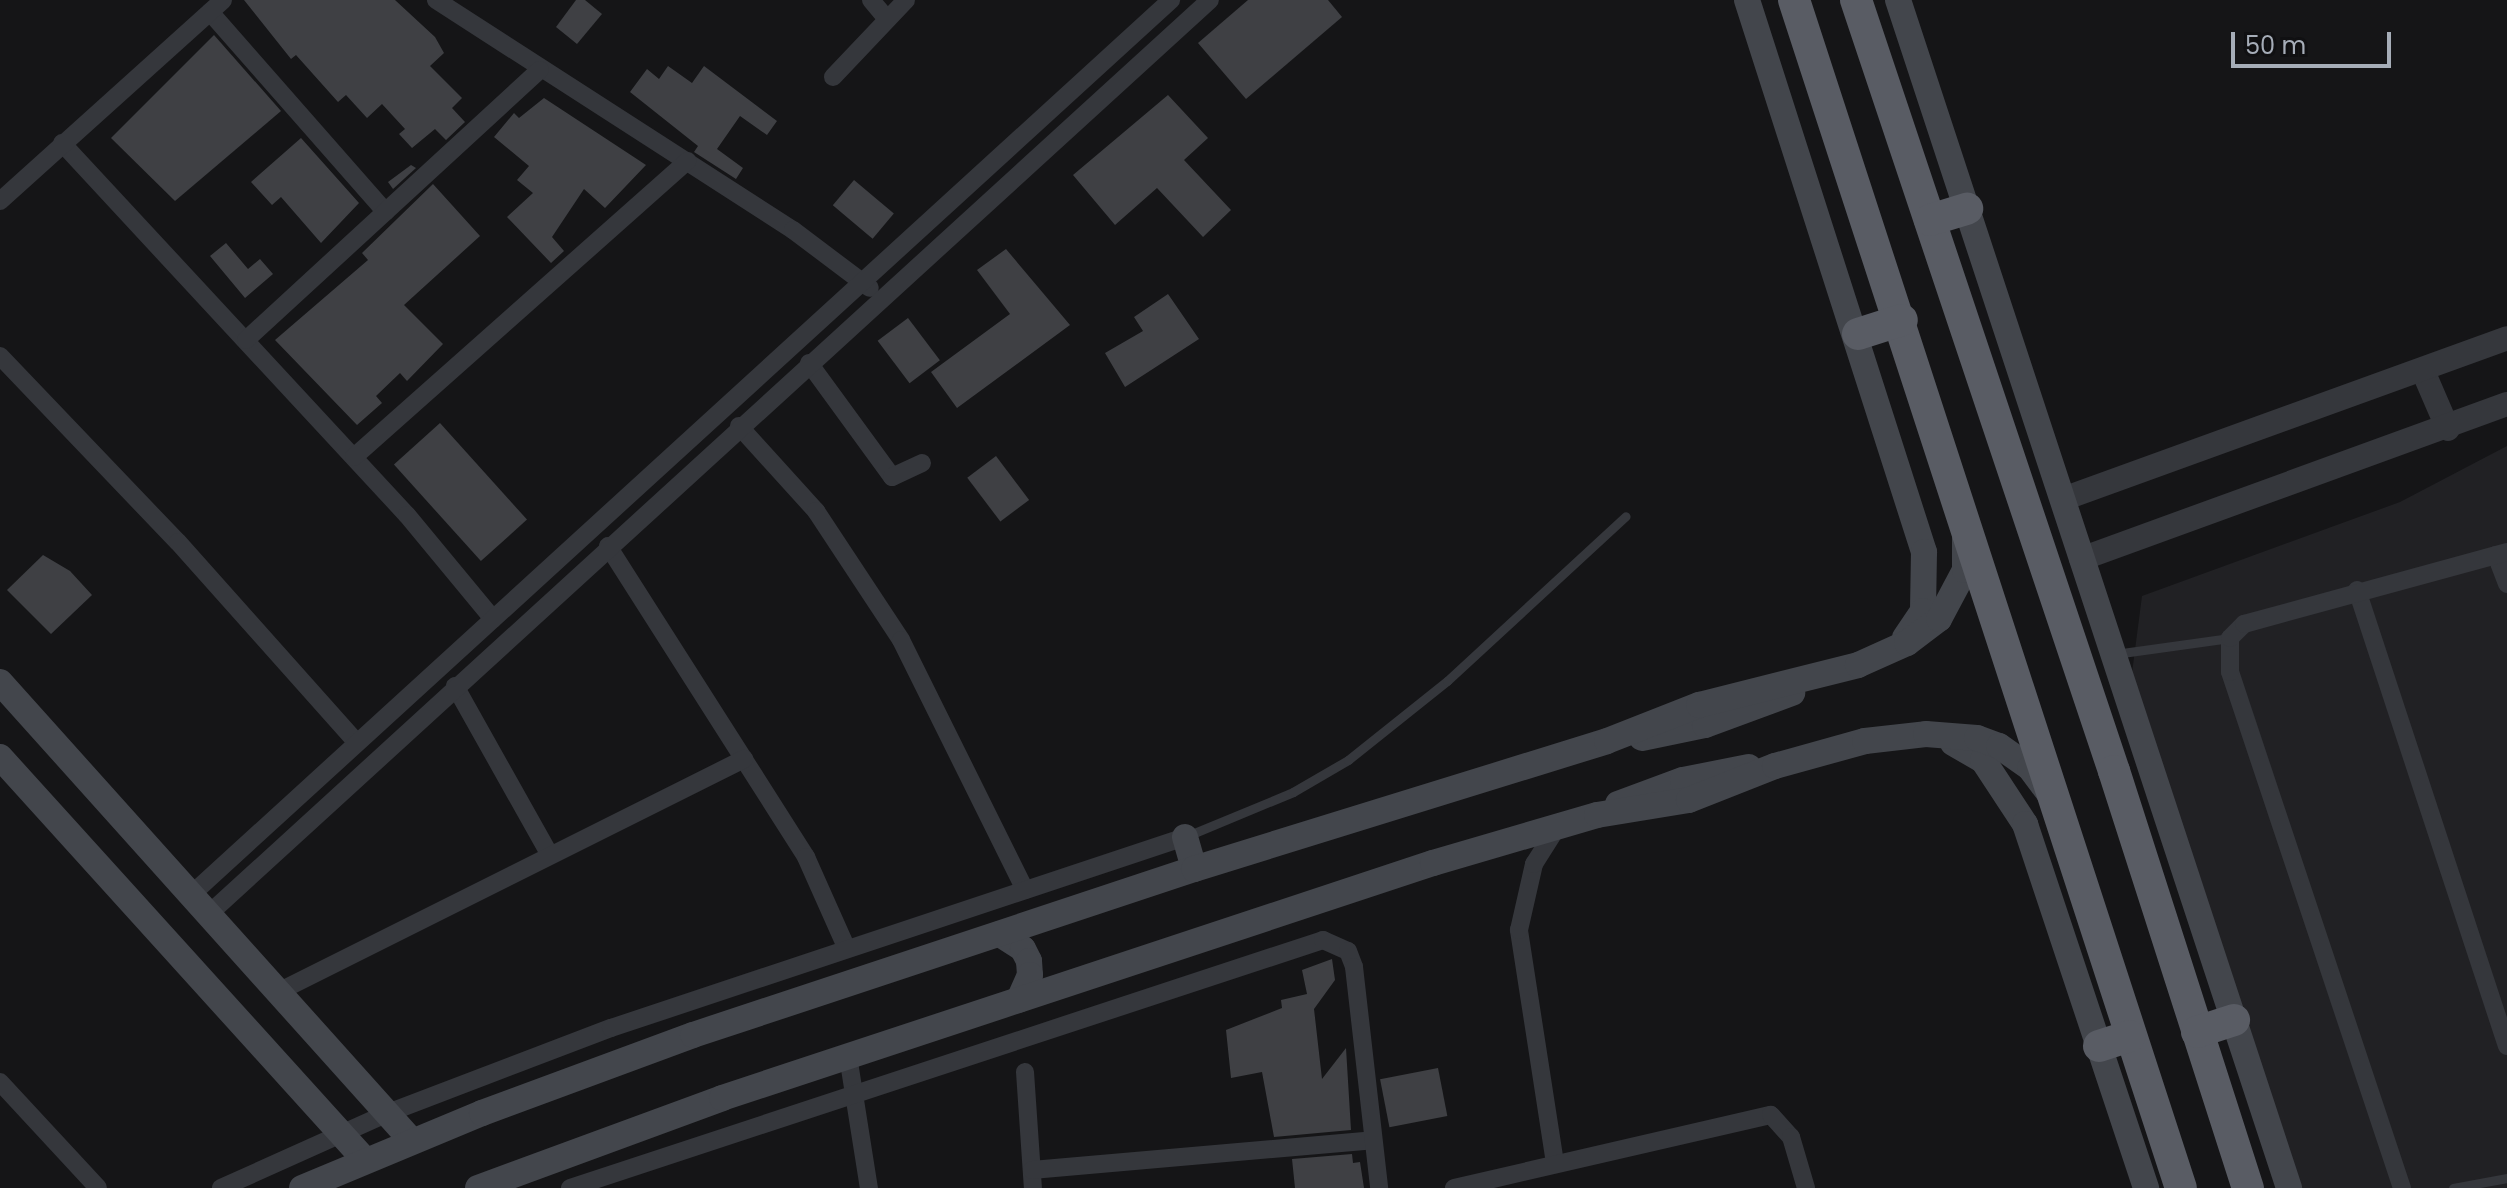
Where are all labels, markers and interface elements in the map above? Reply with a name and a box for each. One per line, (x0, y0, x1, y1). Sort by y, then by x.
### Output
scale bar (2235, 16, 2395, 66)
text: 50 m (2245, 29, 2306, 62)

